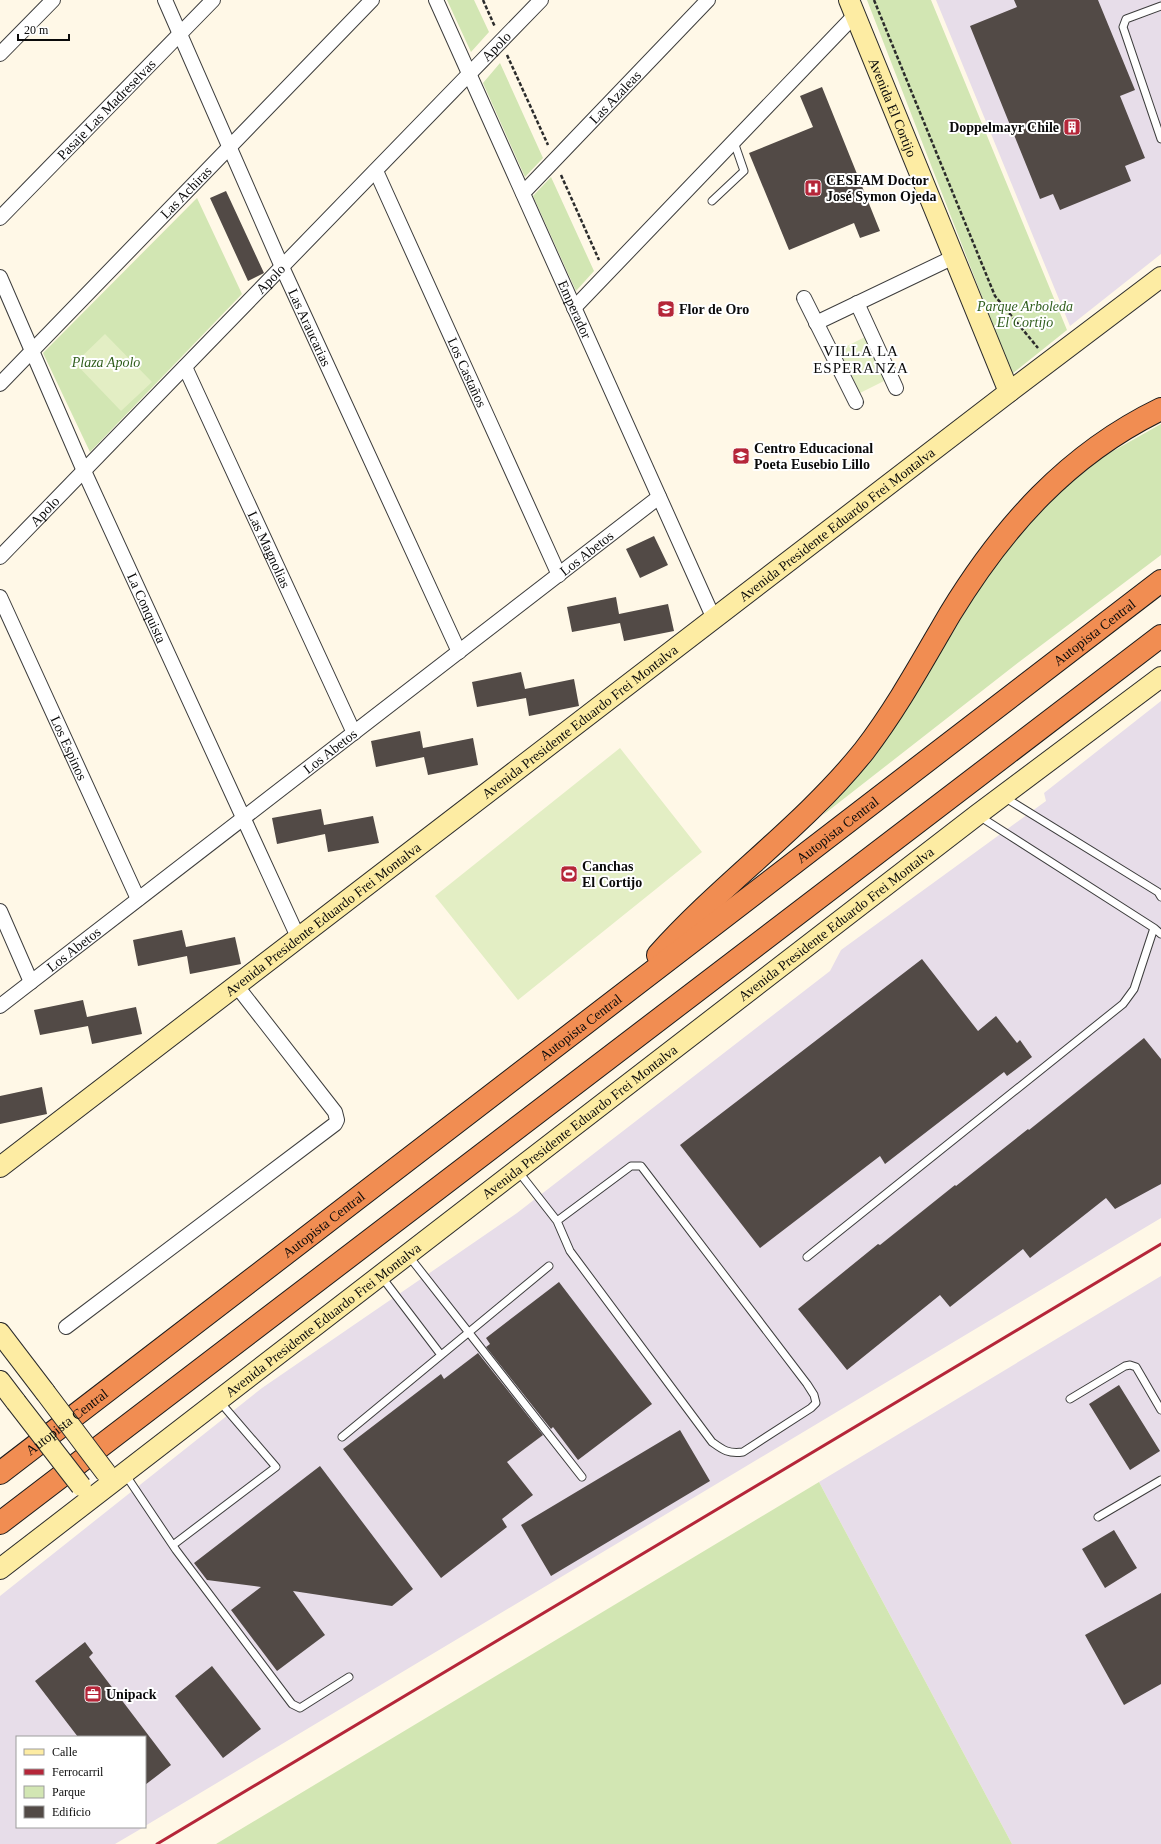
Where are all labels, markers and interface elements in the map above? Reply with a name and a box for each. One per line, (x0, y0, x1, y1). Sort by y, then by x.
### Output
scale bar (18, 16, 69, 42)
text: 20 m (24, 23, 49, 37)
street label: Apolo (478, 28, 514, 64)
street label: Pasaje Las Madreselvas (54, 56, 158, 162)
street label: Avenida El Cortijo (866, 56, 920, 159)
street label: Las Azaleas (586, 67, 644, 126)
building icon: Doppelmayr Chile (1062, 117, 1082, 137)
place label: Doppelmayr Chile (949, 120, 1059, 135)
street label: Las Achiras (157, 163, 214, 221)
place label: CESFAM Doctor José Symon Ojeda (826, 173, 936, 204)
hospital icon: CESFAM Doctor José Symon Ojeda (803, 178, 823, 198)
street label: Apolo (253, 261, 288, 296)
street label: Emperador (555, 278, 595, 341)
street label: Las Araucarias (285, 286, 334, 369)
school or university icon: Flor de Oro (656, 299, 676, 319)
park label: Parque Arboleda El Cortijo (976, 299, 1073, 330)
place label: Flor de Oro (679, 302, 749, 317)
street label: Los Castaños (445, 335, 490, 410)
district label: VILLA LA ESPERANZA (813, 343, 909, 376)
park label: Plaza Apolo (71, 355, 140, 370)
place label: Centro Educacional Poeta Eusebio Lillo (754, 441, 873, 472)
street label: Avenida Presidente Eduardo Frei Montalva (736, 444, 938, 604)
school or university icon: Centro Educacional Poeta Eusebio Lillo (731, 446, 751, 466)
street label: Apolo (27, 493, 62, 529)
street label: Las Magnolias (245, 509, 293, 590)
street label: Los Abetos (557, 528, 616, 578)
street label: La Conquista (124, 571, 170, 646)
street label: Autopista Central (1050, 596, 1138, 668)
street label: Avenida Presidente Eduardo Frei Montalva (479, 641, 681, 802)
street label: Los Espinos (48, 714, 90, 782)
street label: Los Abetos (300, 726, 360, 776)
street label: Autopista Central (793, 793, 881, 866)
street label: Avenida Presidente Eduardo Frei Montalva (222, 839, 424, 999)
street label: Avenida Presidente Eduardo Frei Montalva (735, 843, 937, 1004)
place label: Canchas El Cortijo (582, 859, 642, 890)
sports icon: Canchas El Cortijo (559, 864, 579, 884)
street label: Los Abetos (44, 924, 103, 974)
street label: Autopista Central (537, 991, 624, 1063)
street label: Avenida Presidente Eduardo Frei Montalva (479, 1041, 681, 1202)
street label: Autopista Central (280, 1188, 368, 1261)
street label: Avenida Presidente Eduardo Frei Montalva (222, 1239, 424, 1400)
street label: Autopista Central (23, 1386, 111, 1458)
office icon: Unipack (83, 1684, 103, 1704)
place label: Unipack (106, 1687, 157, 1702)
legend (16, 1736, 146, 1828)
text: Calle (52, 1745, 77, 1759)
text: Ferrocarril (52, 1765, 104, 1779)
text: Parque (52, 1785, 85, 1799)
text: Edificio (52, 1805, 91, 1819)

